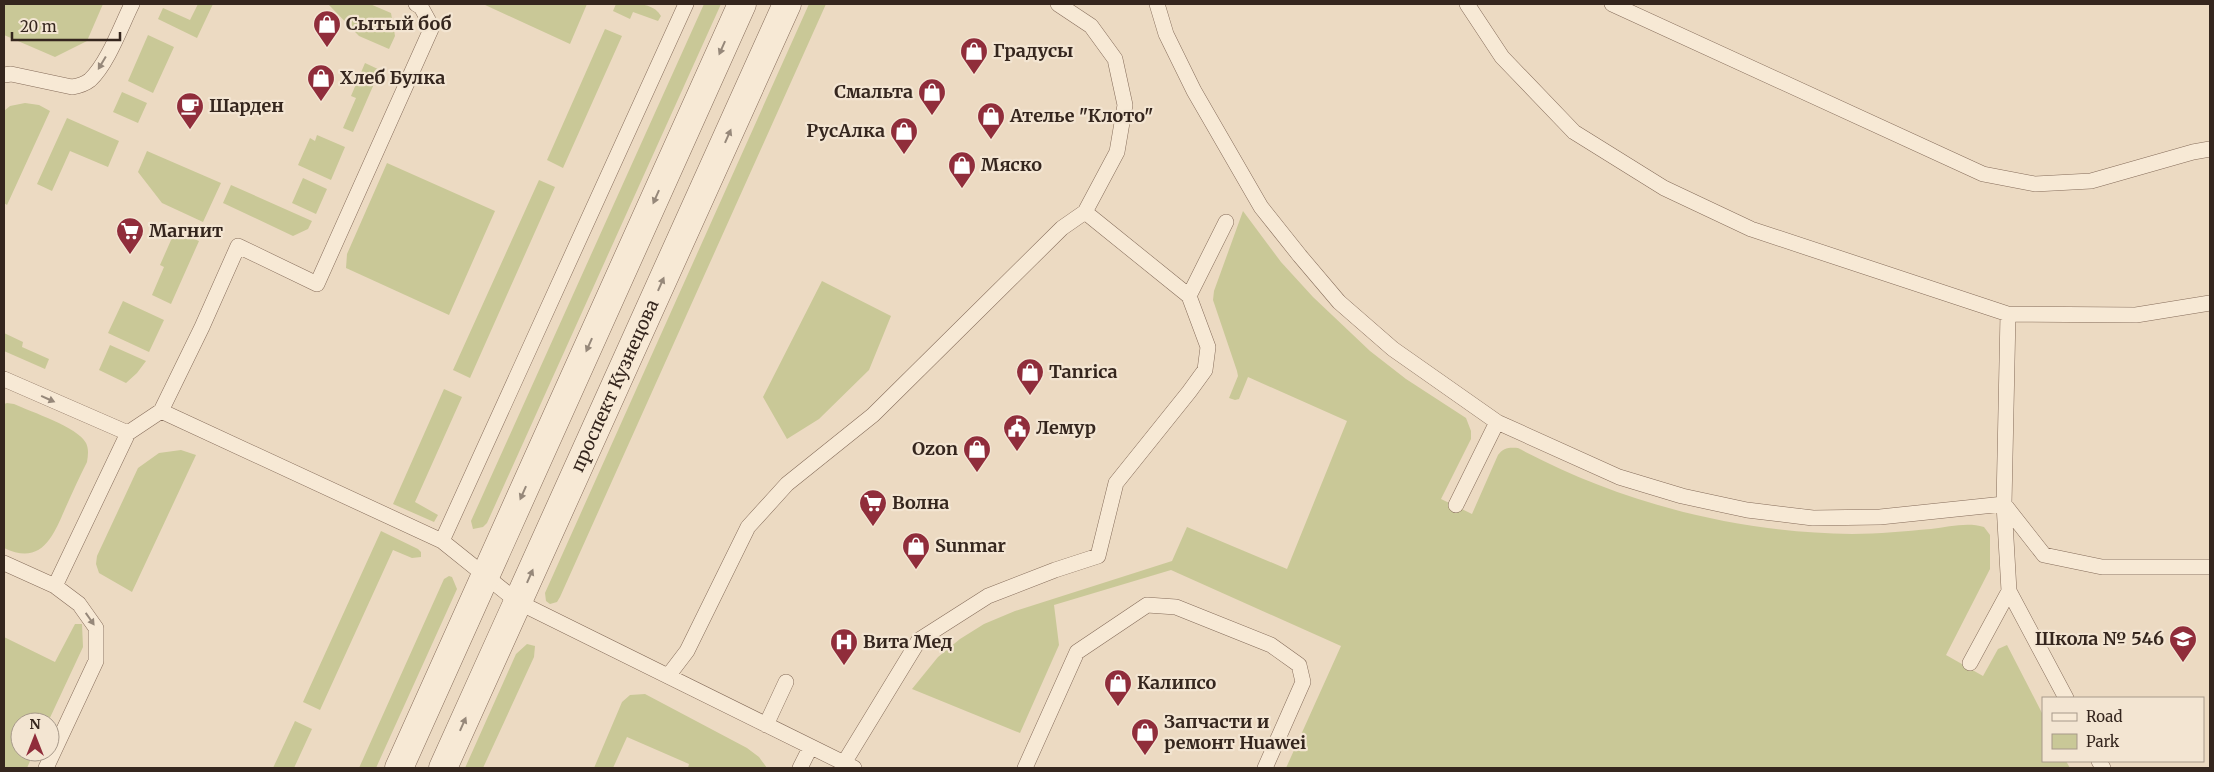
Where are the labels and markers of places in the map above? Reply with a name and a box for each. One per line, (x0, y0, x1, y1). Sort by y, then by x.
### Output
shop icon: Сытый боб (312, 9, 342, 48)
place label: Сытый боб (346, 12, 452, 35)
shop icon: Градусы (959, 36, 989, 75)
place label: Градусы (993, 39, 1074, 62)
shop icon: Хлеб Булка (306, 63, 336, 102)
place label: Хлеб Булка (340, 66, 445, 89)
shop icon: Смальта (917, 77, 947, 116)
place label: Смальта (834, 80, 913, 103)
cafe icon: Шарден (175, 91, 205, 130)
place label: Шарден (209, 94, 284, 117)
shop icon: Ателье "Клото" (976, 101, 1006, 140)
place label: Ателье "Клото" (1009, 104, 1153, 127)
shop icon: РусАлка (889, 116, 919, 155)
place label: РусАлка (806, 119, 885, 142)
shop icon: Мяско (947, 150, 977, 189)
place label: Мяско (981, 153, 1042, 176)
supermarket icon: Магнит (115, 216, 145, 255)
place label: Магнит (149, 219, 223, 242)
shop icon: Tanrica (1015, 357, 1045, 396)
place label: Tanrica (1049, 360, 1117, 383)
public building icon: Лемур (1002, 413, 1032, 452)
place label: Лемур (1036, 416, 1096, 439)
shop icon: Ozon (962, 434, 992, 473)
place label: Ozon (912, 437, 958, 460)
supermarket icon: Волна (858, 488, 888, 527)
place label: Волна (892, 491, 949, 514)
shop icon: Sunmar (901, 531, 931, 570)
place label: Sunmar (935, 534, 1006, 557)
school or university icon: Школа № 546 (2168, 624, 2198, 663)
hospital icon: Вита Мед (829, 627, 859, 666)
place label: Школа № 546 (2035, 627, 2164, 650)
place label: Вита Мед (863, 630, 953, 653)
shop icon: Калипсо (1103, 668, 1133, 707)
place label: Калипсо (1137, 671, 1217, 694)
place label: Запчасти и ремонт Huawei (1164, 710, 1306, 754)
shop icon: Запчасти и ремонт Huawei (1130, 717, 1160, 756)

